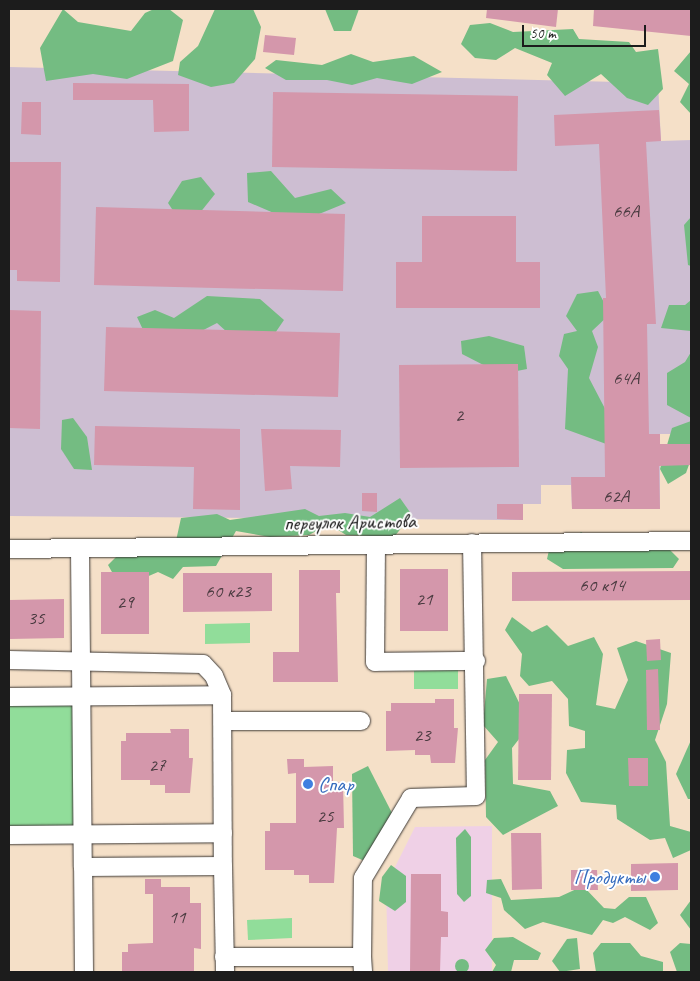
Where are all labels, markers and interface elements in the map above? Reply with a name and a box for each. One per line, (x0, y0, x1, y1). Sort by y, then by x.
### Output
scale bar (525, 15, 649, 47)
text: 50 m (530, 24, 556, 43)
house number: 66А (613, 201, 639, 223)
house number: 64А (613, 368, 639, 390)
house number: 2 (455, 405, 463, 427)
house number: 62А (603, 486, 629, 508)
street label: переулок Аристова (284, 508, 416, 536)
house number: 60 к14 (579, 575, 625, 597)
house number: 60 к23 (205, 581, 251, 603)
house number: 21 (415, 589, 433, 611)
house number: 29 (116, 592, 134, 614)
house number: 35 (27, 608, 45, 630)
house number: 23 (413, 725, 431, 747)
house number: 27 (148, 755, 166, 777)
place label: Спар (318, 771, 353, 797)
marker: Спар (302, 778, 314, 790)
house number: 25 (316, 806, 334, 828)
place label: Продукты (574, 864, 645, 890)
marker: Продукты (649, 871, 661, 883)
house number: 11 (168, 907, 186, 929)

